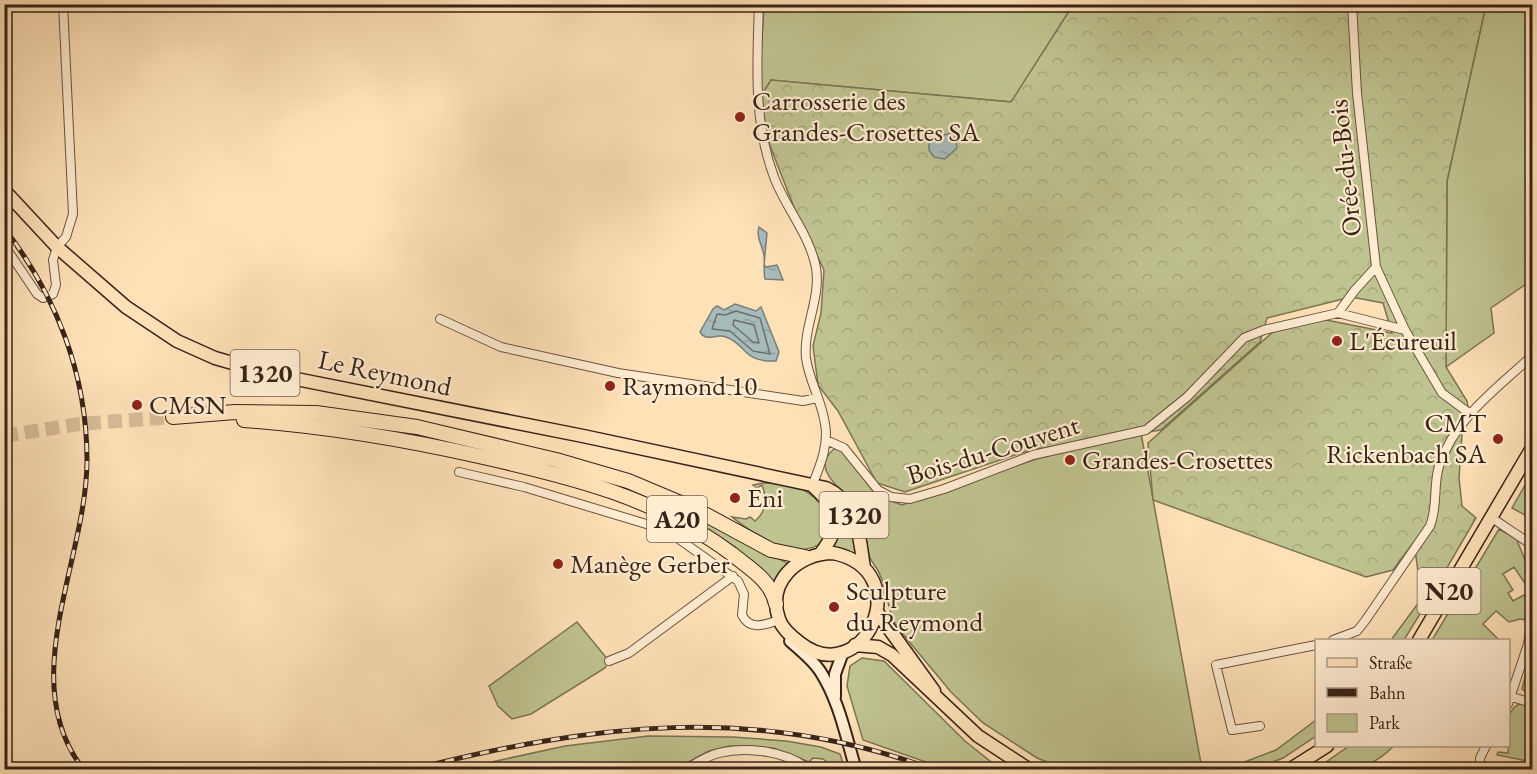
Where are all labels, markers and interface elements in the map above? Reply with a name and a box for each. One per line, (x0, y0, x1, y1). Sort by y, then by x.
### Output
place label: Carrosserie des Grandes-Crosettes SA (752, 83, 980, 149)
street label: Orée-du-Bois (1320, 98, 1369, 238)
marker: Carrosserie des Grandes-Crosettes SA (733, 110, 747, 124)
place label: L'Écureuil (1349, 323, 1457, 358)
marker: L'Écureuil (1330, 334, 1344, 348)
street label: Le Reymond (315, 341, 455, 404)
road number: 1320 (230, 350, 300, 396)
place label: Raymond 10 (622, 368, 757, 403)
marker: Raymond 10 (603, 379, 617, 393)
place label: CMSN (149, 387, 227, 422)
marker: CMSN (130, 398, 144, 412)
place label: CMT Rickenbach SA (1326, 405, 1487, 471)
street label: Bois-du-Couvent (902, 407, 1084, 492)
marker: CMT Rickenbach SA (1491, 432, 1505, 446)
place label: Grandes-Crosettes (1082, 442, 1273, 477)
marker: Grandes-Crosettes (1063, 453, 1077, 467)
place label: Eni (747, 480, 783, 515)
marker: Eni (728, 491, 742, 505)
road number: 1320 (820, 492, 888, 538)
road number: A20 (647, 496, 707, 542)
place label: Manège Gerber (570, 546, 730, 581)
marker: Manège Gerber (551, 557, 565, 571)
road number: N20 (1418, 568, 1480, 614)
place label: Sculpture du Reymond (846, 573, 984, 639)
marker: Sculpture du Reymond (827, 600, 841, 614)
legend (1315, 639, 1510, 747)
text: Straße (1369, 651, 1412, 674)
text: Bahn (1369, 681, 1406, 704)
text: Park (1369, 711, 1400, 734)

